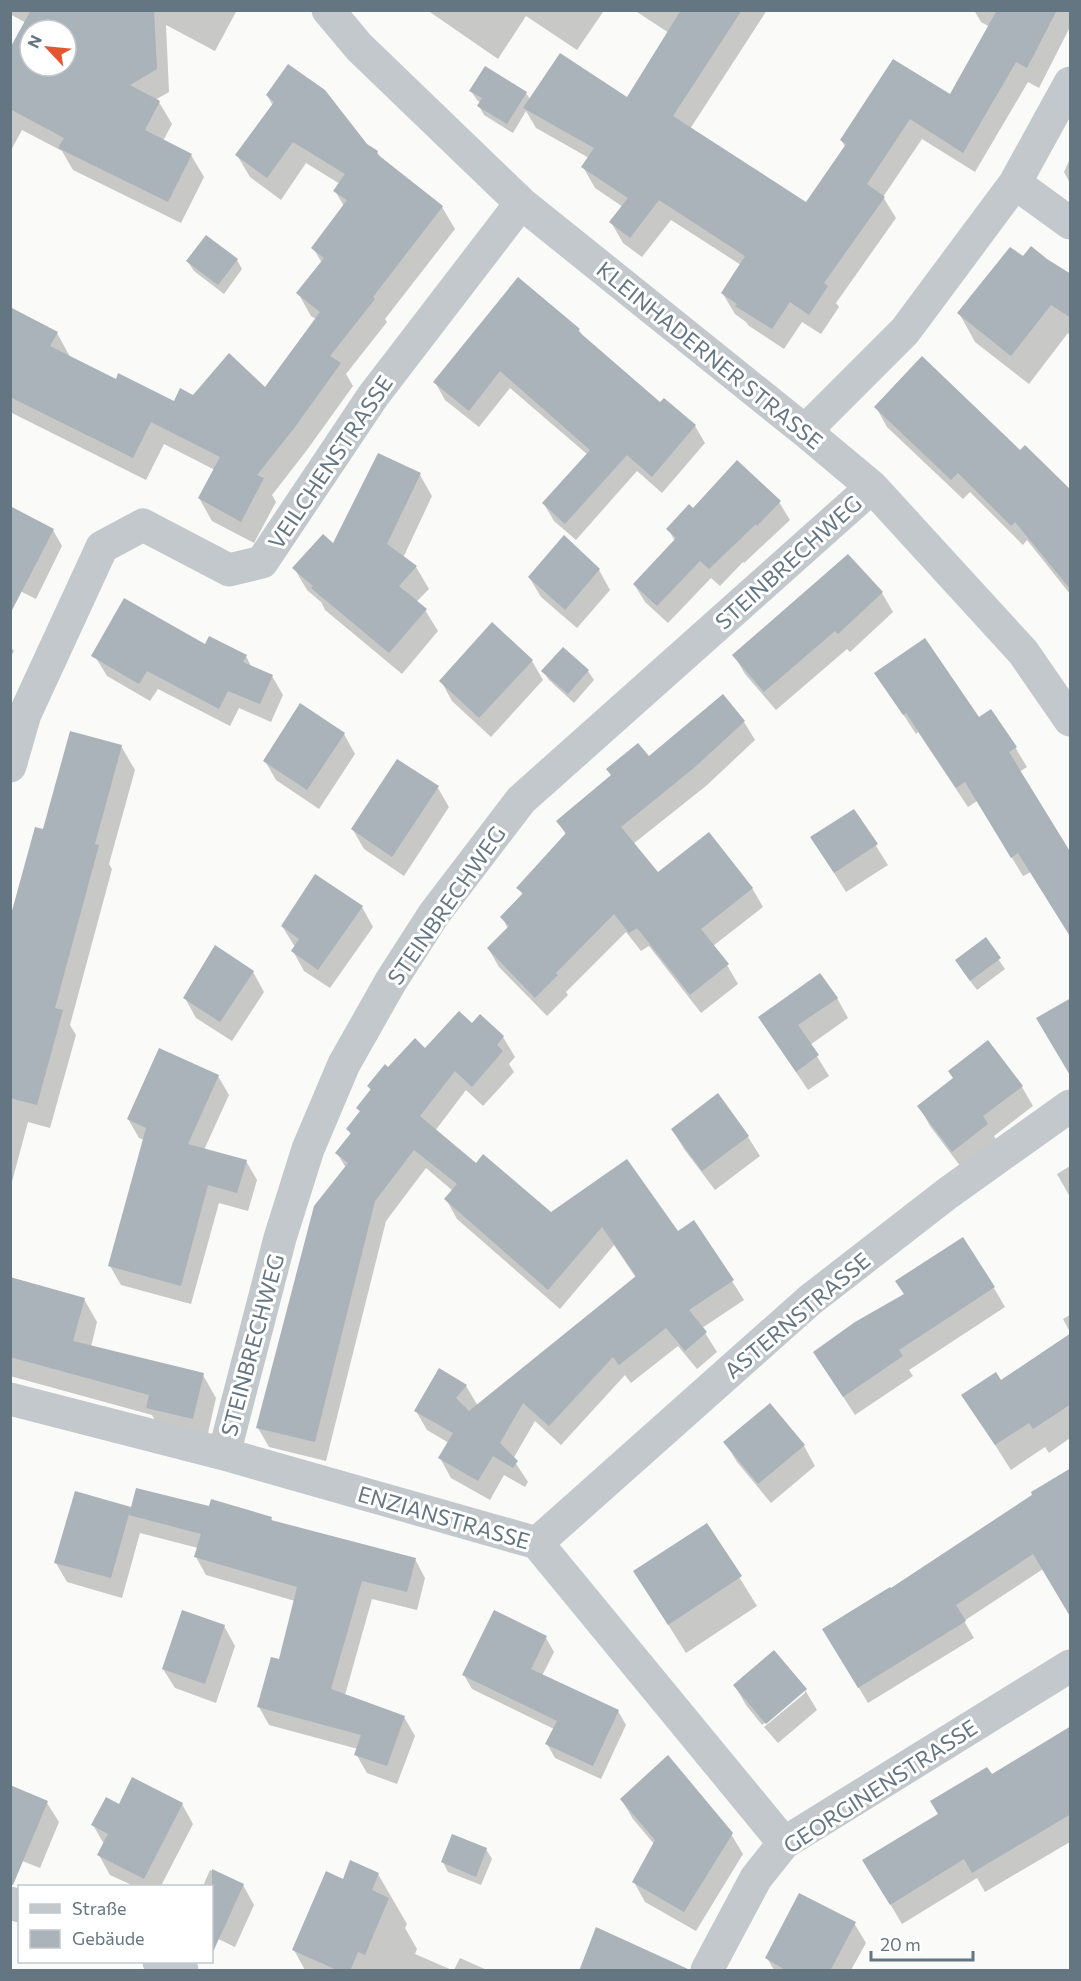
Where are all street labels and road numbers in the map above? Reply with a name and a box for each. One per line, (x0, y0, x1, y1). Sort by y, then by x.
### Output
street label: KLEINHADERNER STRASSE (592, 255, 828, 455)
street label: VEILCHENSTRASSE (262, 370, 398, 554)
street label: STEINBRECHWEG (709, 489, 867, 635)
street label: STEINBRECHWEG (381, 820, 511, 990)
street label: ASTERNSTRASSE (719, 1246, 875, 1384)
street label: STEINBRECHWEG (215, 1251, 289, 1439)
street label: ENZIANSTRASSE (355, 1480, 533, 1554)
street label: GEORGINENSTRASSE (778, 1713, 982, 1859)

